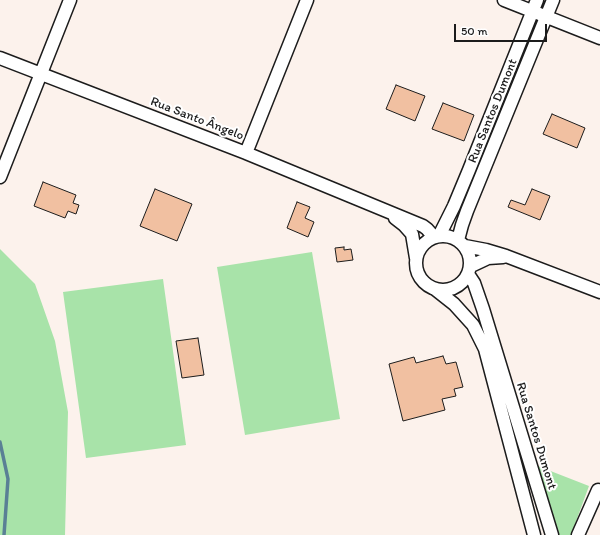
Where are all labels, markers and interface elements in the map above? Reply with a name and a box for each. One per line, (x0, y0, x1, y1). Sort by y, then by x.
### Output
scale bar (456, 16, 549, 42)
text: 50 m (461, 24, 487, 38)
street label: Rua Santos Dumont (465, 57, 521, 165)
street label: Rua Santo Ângelo (148, 94, 246, 144)
street label: Rua Santos Dumont (512, 381, 560, 491)

